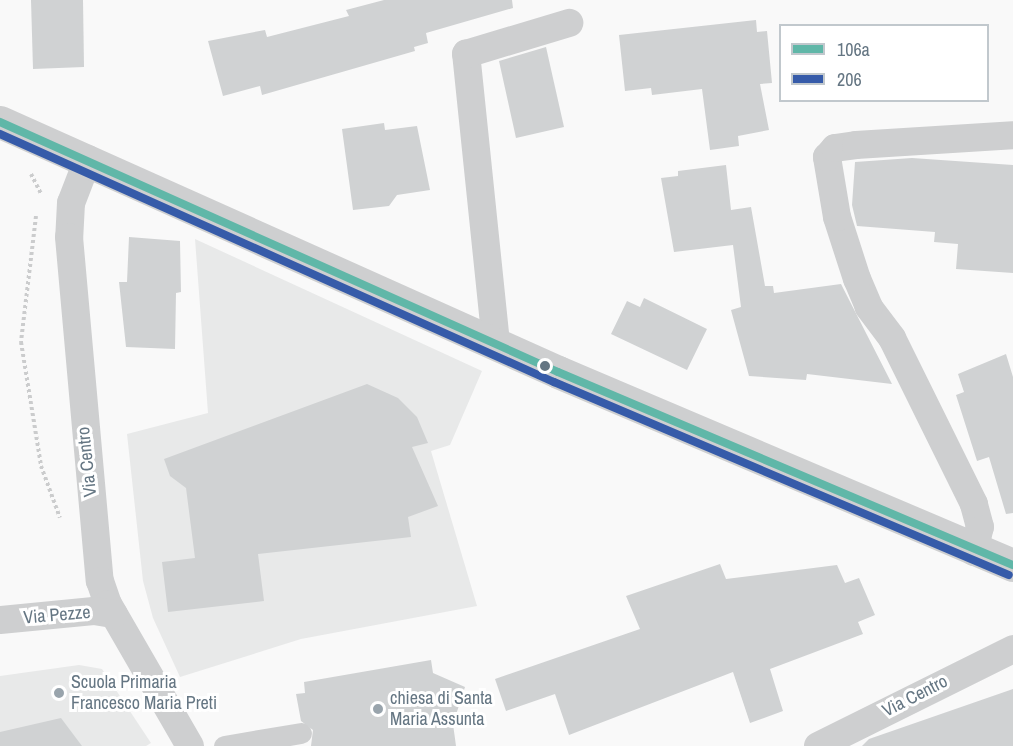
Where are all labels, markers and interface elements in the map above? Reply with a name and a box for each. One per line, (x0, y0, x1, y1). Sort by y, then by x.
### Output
legend (779, 24, 989, 102)
text: 106a (837, 37, 870, 62)
text: 206 (837, 67, 862, 92)
unlabelled marker (539, 360, 551, 372)
street label: Via Centro (73, 426, 101, 498)
street label: Via Pezze (23, 601, 91, 629)
street label: Via Centro (879, 670, 951, 722)
place label: Scuola Primaria Francesco Maria Preti (71, 672, 217, 714)
marker: Scuola Primaria Francesco Maria Preti (52, 686, 66, 700)
place label: chiesa di Santa Maria Assunta (390, 688, 493, 730)
marker: chiesa di Santa Maria Assunta (371, 702, 385, 716)

